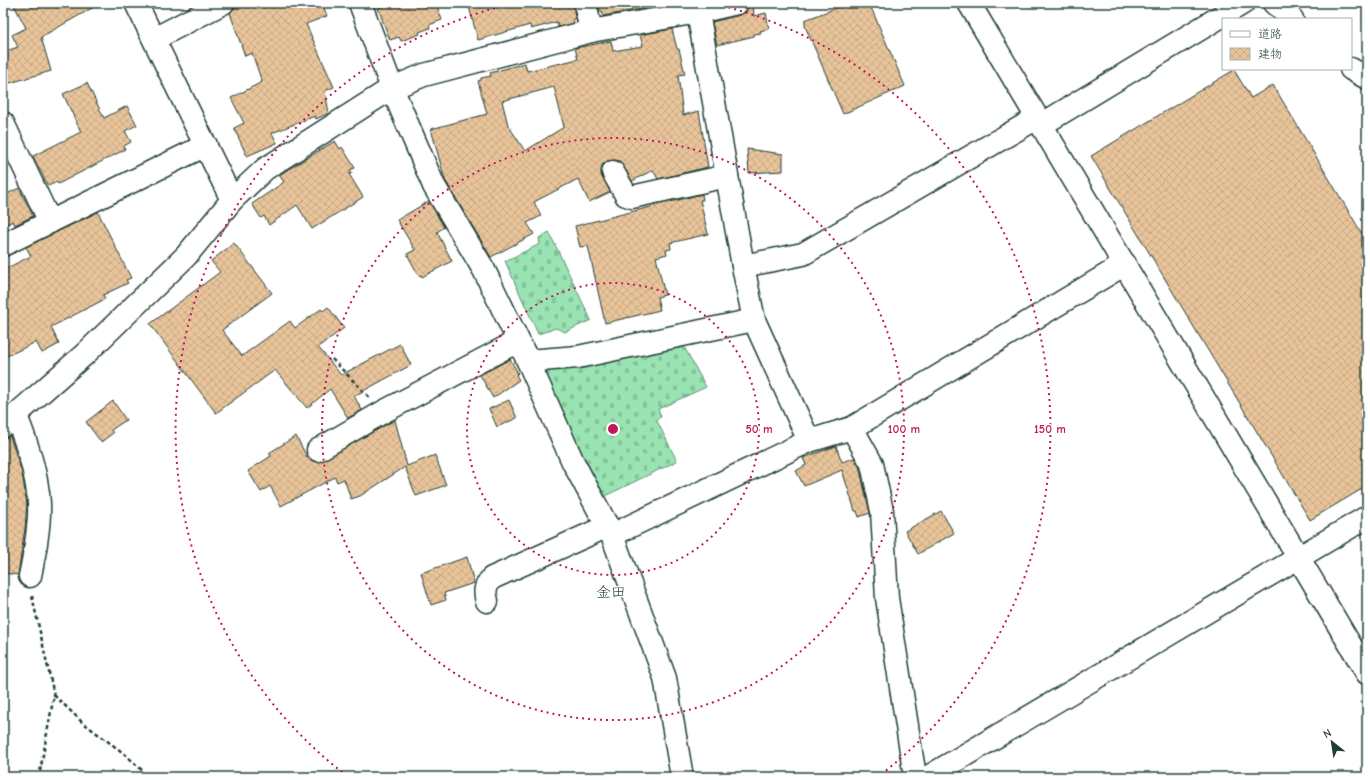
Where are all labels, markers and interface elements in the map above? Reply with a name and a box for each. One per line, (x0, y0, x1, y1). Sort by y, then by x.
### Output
legend (1222, 18, 1352, 70)
text: 道路 (1258, 27, 1282, 41)
text: 建物 (1258, 47, 1282, 61)
centre of rings (606, 422, 620, 436)
text: 50 m (745, 422, 773, 436)
text: 100 m (888, 422, 920, 436)
text: 150 m (1034, 422, 1066, 436)
district label: 金田 (596, 583, 626, 601)
north arrow (1312, 722, 1352, 762)
text: N (1321, 726, 1334, 741)

